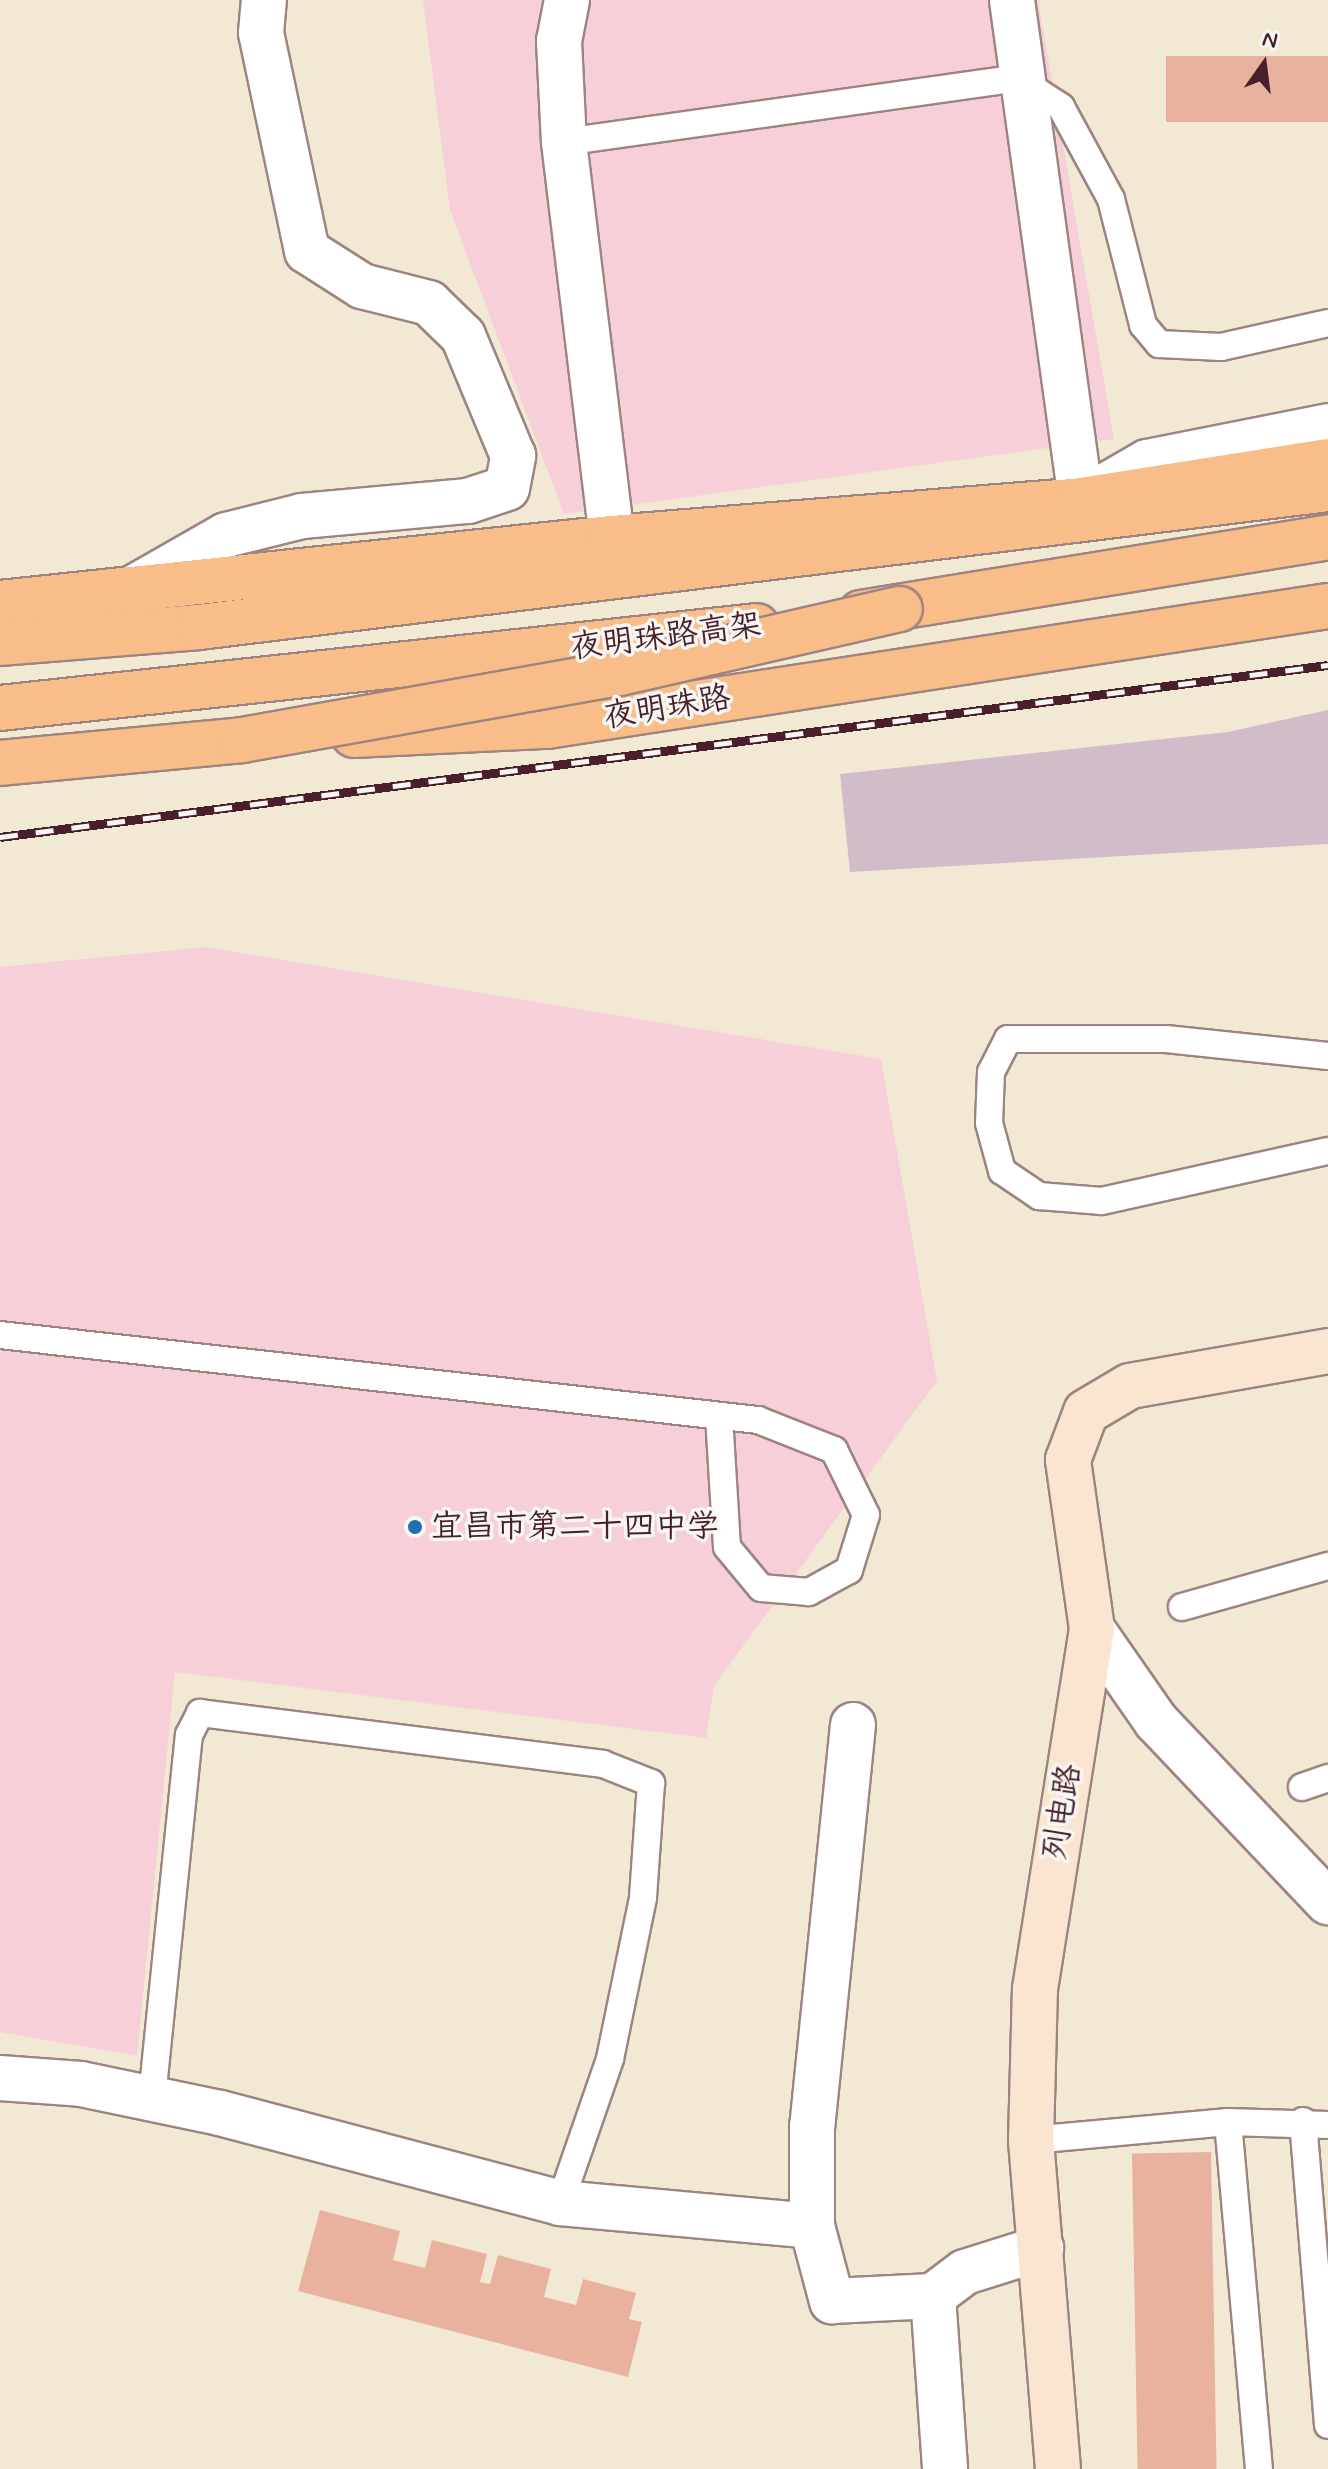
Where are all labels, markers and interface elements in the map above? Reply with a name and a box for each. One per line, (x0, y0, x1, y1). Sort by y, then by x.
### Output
north arrow (1224, 24, 1304, 104)
text: N (1259, 25, 1280, 56)
street label: 夜明珠路高架 (568, 606, 764, 668)
street label: 夜明珠路 (601, 679, 733, 737)
place label: 宜昌市第二十四中学 (431, 1508, 719, 1546)
marker: 宜昌市第二十四中学 (406, 1518, 424, 1536)
street label: 列电路 (1037, 1762, 1089, 1862)

